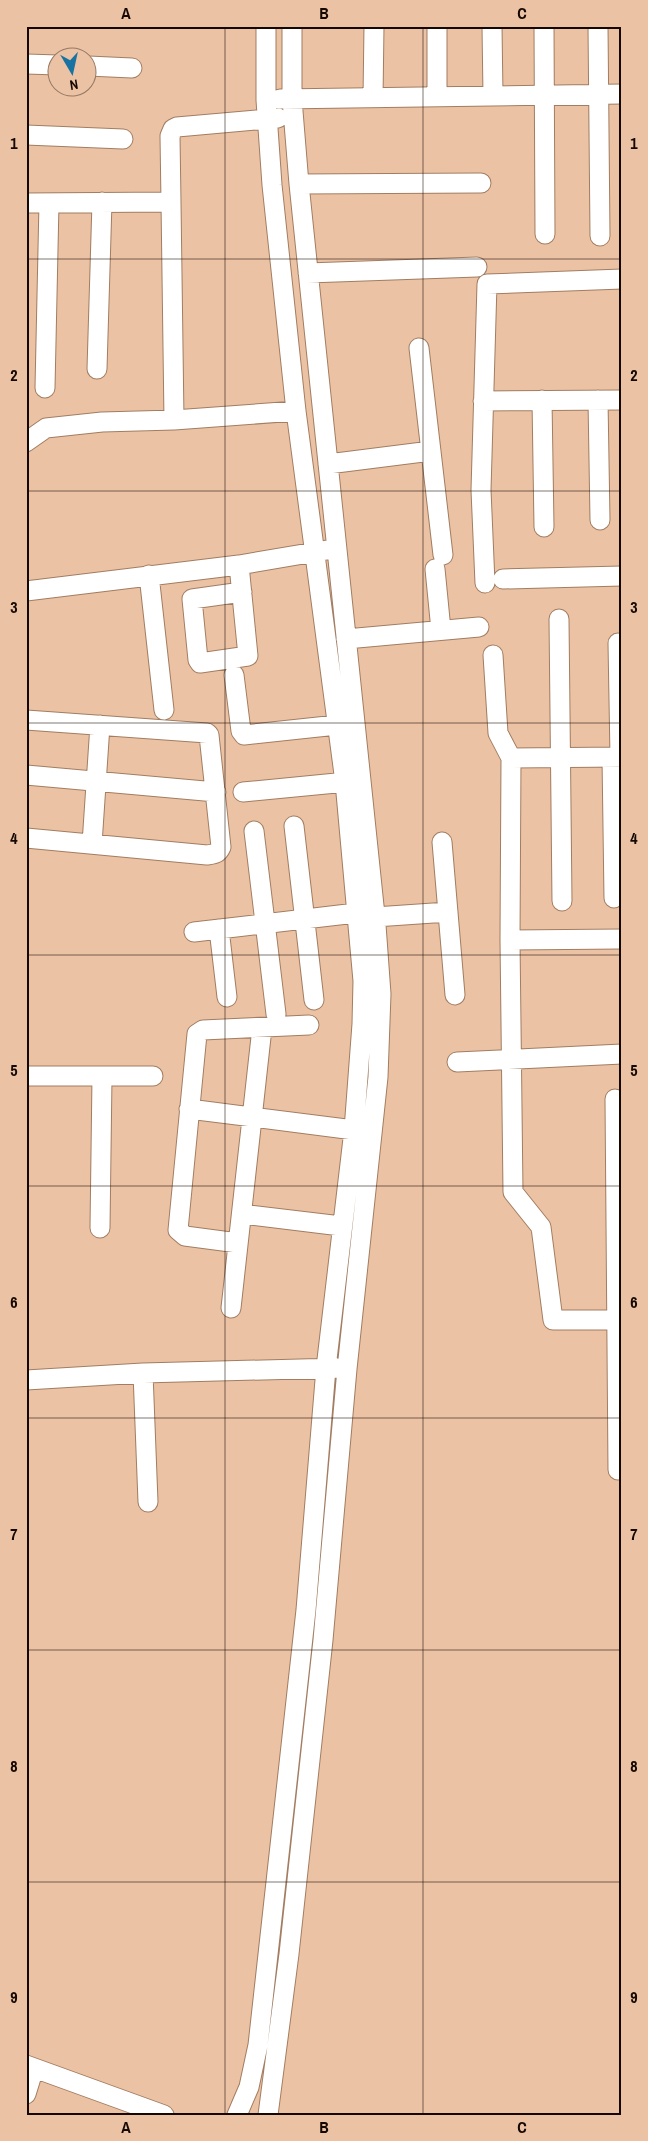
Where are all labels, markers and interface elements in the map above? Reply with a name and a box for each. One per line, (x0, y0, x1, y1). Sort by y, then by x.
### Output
text: A (121, 2, 131, 24)
text: B (319, 2, 329, 24)
text: C (517, 2, 527, 24)
north arrow (48, 48, 98, 98)
text: N (69, 75, 80, 94)
text: 1 (10, 132, 18, 154)
text: 1 (630, 132, 638, 154)
text: 2 (10, 364, 18, 386)
text: 2 (630, 364, 638, 386)
text: 3 (10, 596, 18, 618)
text: 3 (630, 596, 638, 618)
text: 4 (10, 827, 18, 849)
text: 4 (630, 827, 638, 849)
text: 5 (10, 1059, 18, 1081)
text: 5 (630, 1059, 638, 1081)
text: 6 (10, 1291, 18, 1313)
text: 6 (630, 1291, 638, 1313)
text: 7 (10, 1523, 18, 1545)
text: 7 (630, 1523, 638, 1545)
text: 8 (10, 1755, 18, 1777)
text: 8 (630, 1755, 638, 1777)
text: 9 (10, 1986, 18, 2008)
text: 9 (630, 1986, 638, 2008)
text: A (121, 2116, 131, 2138)
text: B (319, 2116, 329, 2138)
text: C (517, 2116, 527, 2138)

